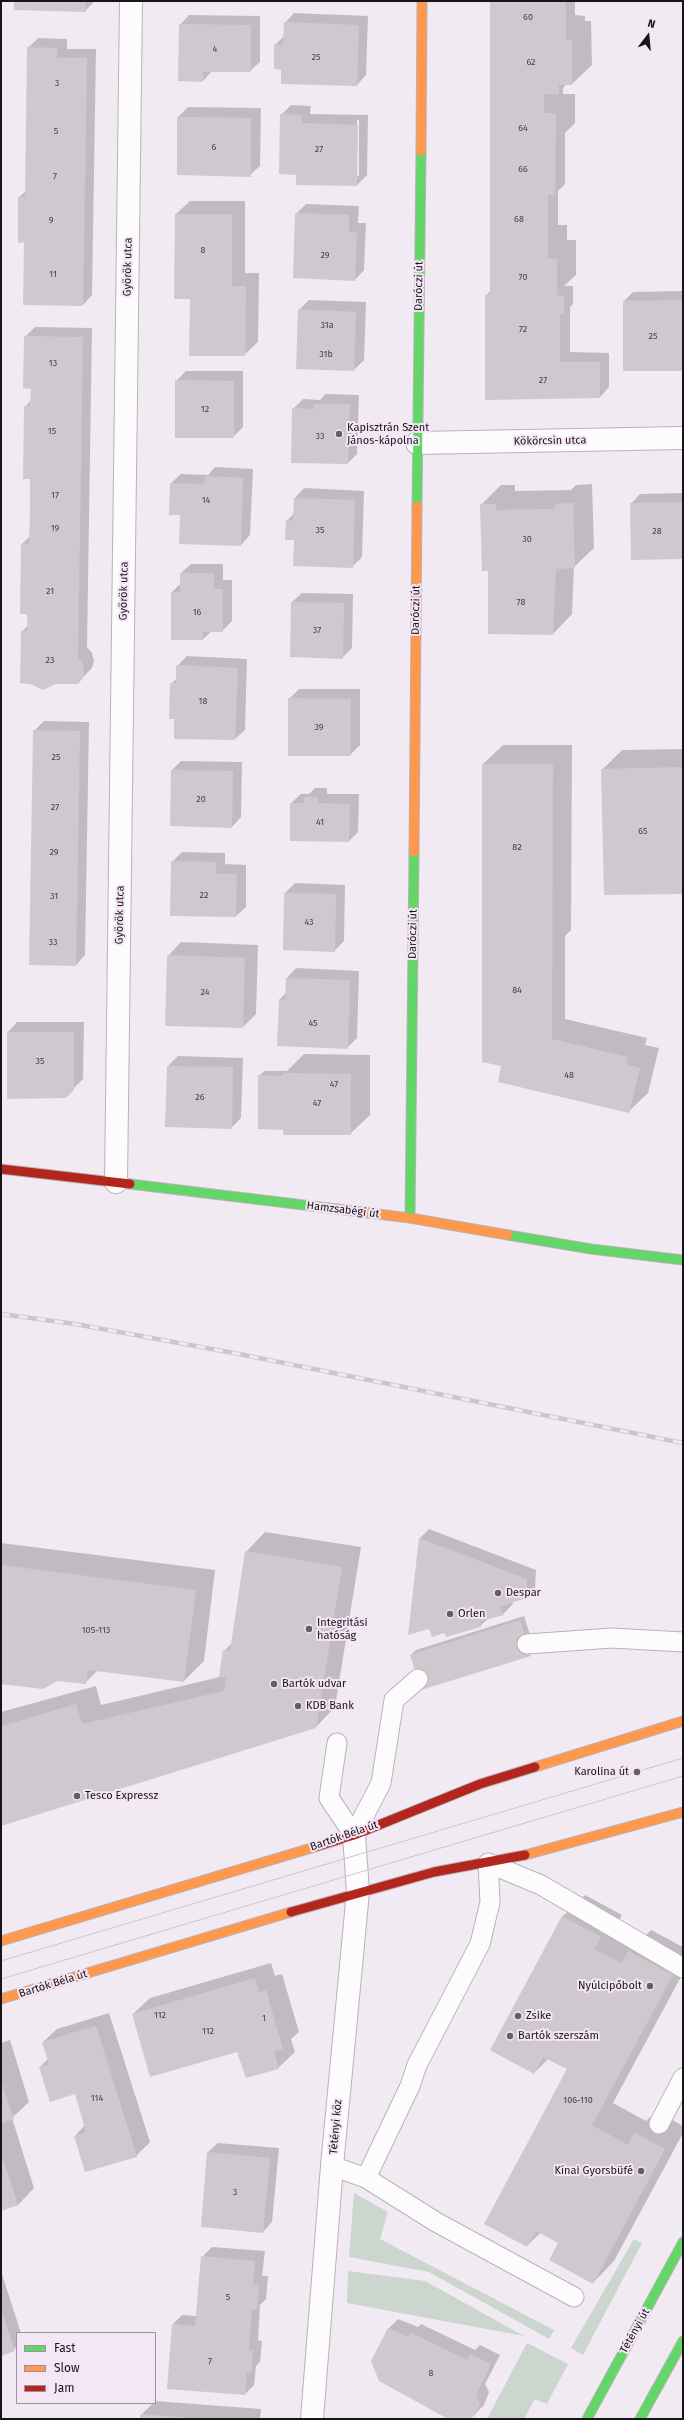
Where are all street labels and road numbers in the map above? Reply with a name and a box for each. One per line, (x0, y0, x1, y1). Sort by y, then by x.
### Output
street label: Györök utca (121, 237, 135, 297)
street label: Daróczi út (412, 261, 426, 311)
street label: Kökörcsin utca (513, 434, 587, 448)
street label: Györök utca (117, 561, 131, 621)
street label: Daróczi út (409, 585, 423, 635)
street label: Györök utca (113, 885, 127, 945)
street label: Daróczi út (406, 909, 420, 959)
street label: Hamzsabégi út (306, 1199, 380, 1221)
street label: Bartók Béla út (308, 1818, 380, 1854)
street label: Bartók Béla út (17, 1967, 89, 2001)
street label: Tétényi köz (327, 2099, 345, 2155)
street label: Tétényi út (617, 2306, 653, 2356)

